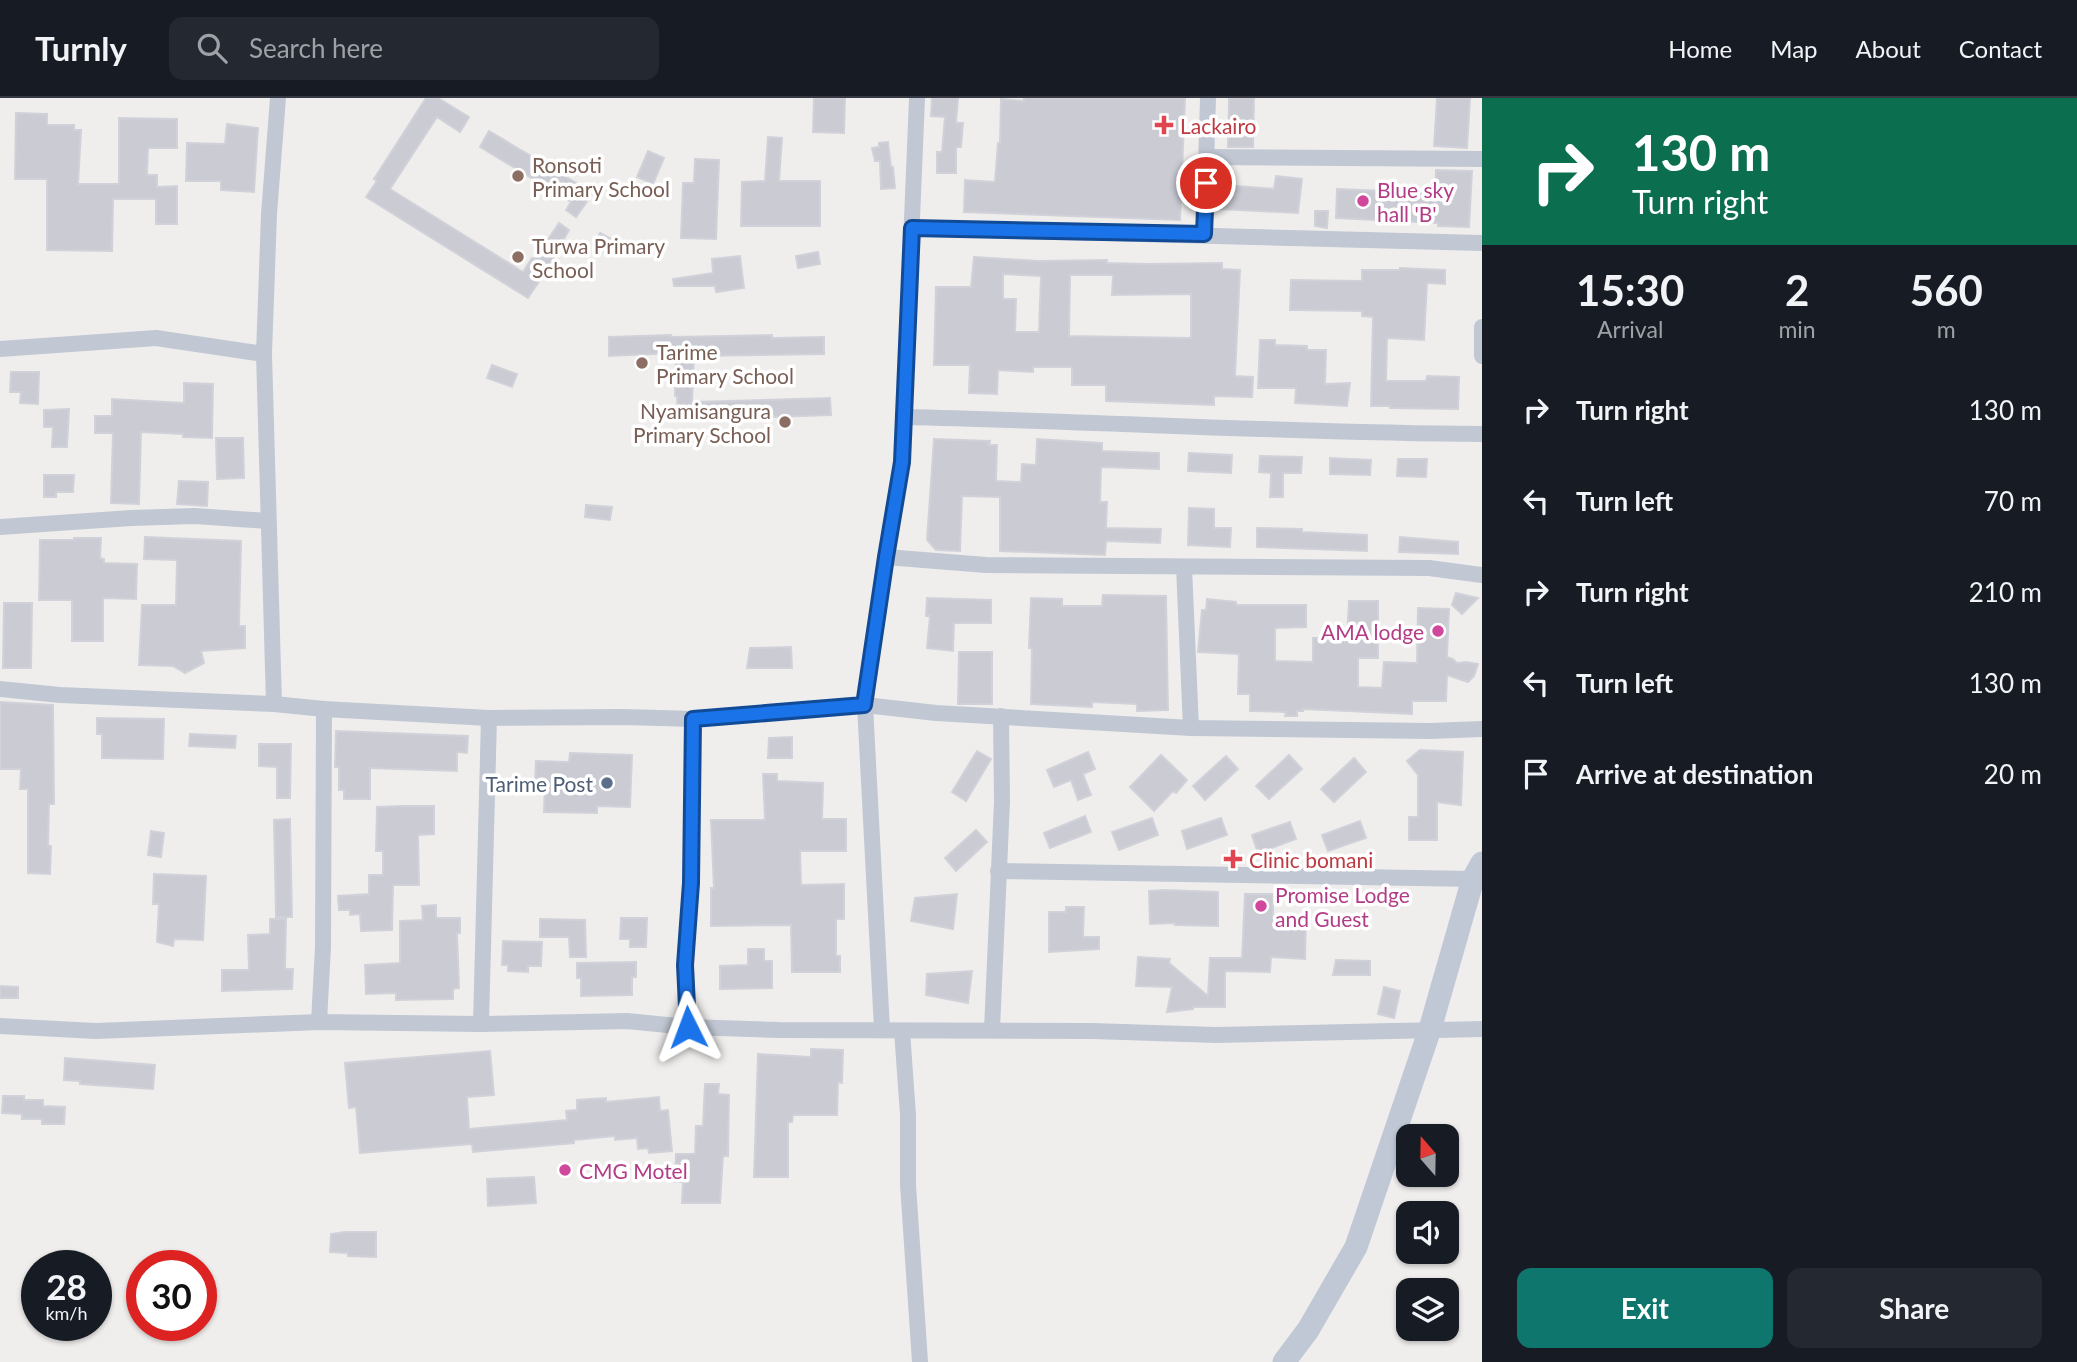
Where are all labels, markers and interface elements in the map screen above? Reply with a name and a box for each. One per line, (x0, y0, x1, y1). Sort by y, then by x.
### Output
search box (169, 17, 659, 80)
text: Turnly (35, 28, 127, 68)
icon: search (193, 29, 231, 67)
text: Search here (249, 32, 383, 64)
text: Home (1668, 34, 1732, 63)
text: Map (1770, 34, 1818, 63)
text: About (1856, 34, 1921, 63)
text: Contact (1959, 34, 2042, 63)
place label: Lackairo (1180, 113, 1257, 138)
marker: Lackairo (1154, 115, 1174, 135)
text: 130 m (1632, 123, 1770, 181)
icon: right (1517, 126, 1608, 217)
place label: Ronsoti Primary School (532, 152, 670, 201)
pin (1176, 153, 1236, 213)
icon: arrive (1187, 164, 1225, 202)
marker: Ronsoti Primary School (510, 168, 526, 184)
place label: Blue sky hall 'B' (1377, 177, 1454, 226)
text: Turn right (1632, 182, 1768, 221)
marker: Blue sky hall 'B' (1355, 193, 1371, 209)
place label: Turwa Primary School (532, 233, 665, 282)
marker: Turwa Primary School (510, 249, 526, 265)
text: 15:30 (1576, 265, 1684, 315)
text: 2 (1785, 265, 1809, 315)
text: 560 (1910, 265, 1983, 315)
text: Arrival (1597, 315, 1663, 343)
text: min (1778, 315, 1816, 343)
text: m (1937, 315, 1956, 343)
place label: Tarime Primary School (656, 339, 794, 388)
marker: Tarime Primary School (634, 355, 650, 371)
icon: right (1517, 391, 1555, 429)
text: Turn right (1576, 394, 1689, 426)
text: 130 m (1969, 394, 2042, 426)
place label: Nyamisangura Primary School (633, 398, 771, 447)
marker: Nyamisangura Primary School (777, 414, 793, 430)
icon: left (1517, 482, 1555, 520)
text: Turn left (1576, 485, 1673, 517)
text: 70 m (1984, 485, 2042, 517)
icon: right (1517, 573, 1555, 611)
text: Turn right (1576, 576, 1689, 608)
text: 210 m (1969, 576, 2042, 608)
place label: AMA lodge (1321, 619, 1424, 644)
marker: AMA lodge (1430, 623, 1446, 639)
icon: left (1517, 664, 1555, 702)
text: Turn left (1576, 667, 1673, 699)
text: 130 m (1969, 667, 2042, 699)
icon: arrive (1517, 755, 1555, 793)
text: Arrive at destination (1576, 758, 1813, 790)
text: 20 m (1984, 758, 2042, 790)
place label: Tarime Post (486, 771, 593, 796)
marker: Tarime Post (599, 775, 615, 791)
place label: Clinic bomani (1249, 847, 1373, 872)
marker: Clinic bomani (1223, 849, 1243, 869)
place label: Promise Lodge and Guest (1275, 882, 1410, 931)
marker: Promise Lodge and Guest (1253, 898, 1269, 914)
position arrow (651, 990, 725, 1064)
north arrow (1396, 1124, 1460, 1186)
map controls (1396, 1124, 1459, 1341)
place label: CMG Motel (579, 1158, 688, 1183)
marker: CMG Motel (557, 1162, 573, 1178)
button: sound (1396, 1201, 1459, 1264)
speed limit sign: 30 (126, 1250, 217, 1341)
text: 28 (46, 1265, 87, 1307)
button: Exit (1517, 1268, 1773, 1348)
button: Share (1787, 1268, 2042, 1348)
button: layers (1396, 1278, 1459, 1341)
text: km/h (45, 1302, 88, 1324)

